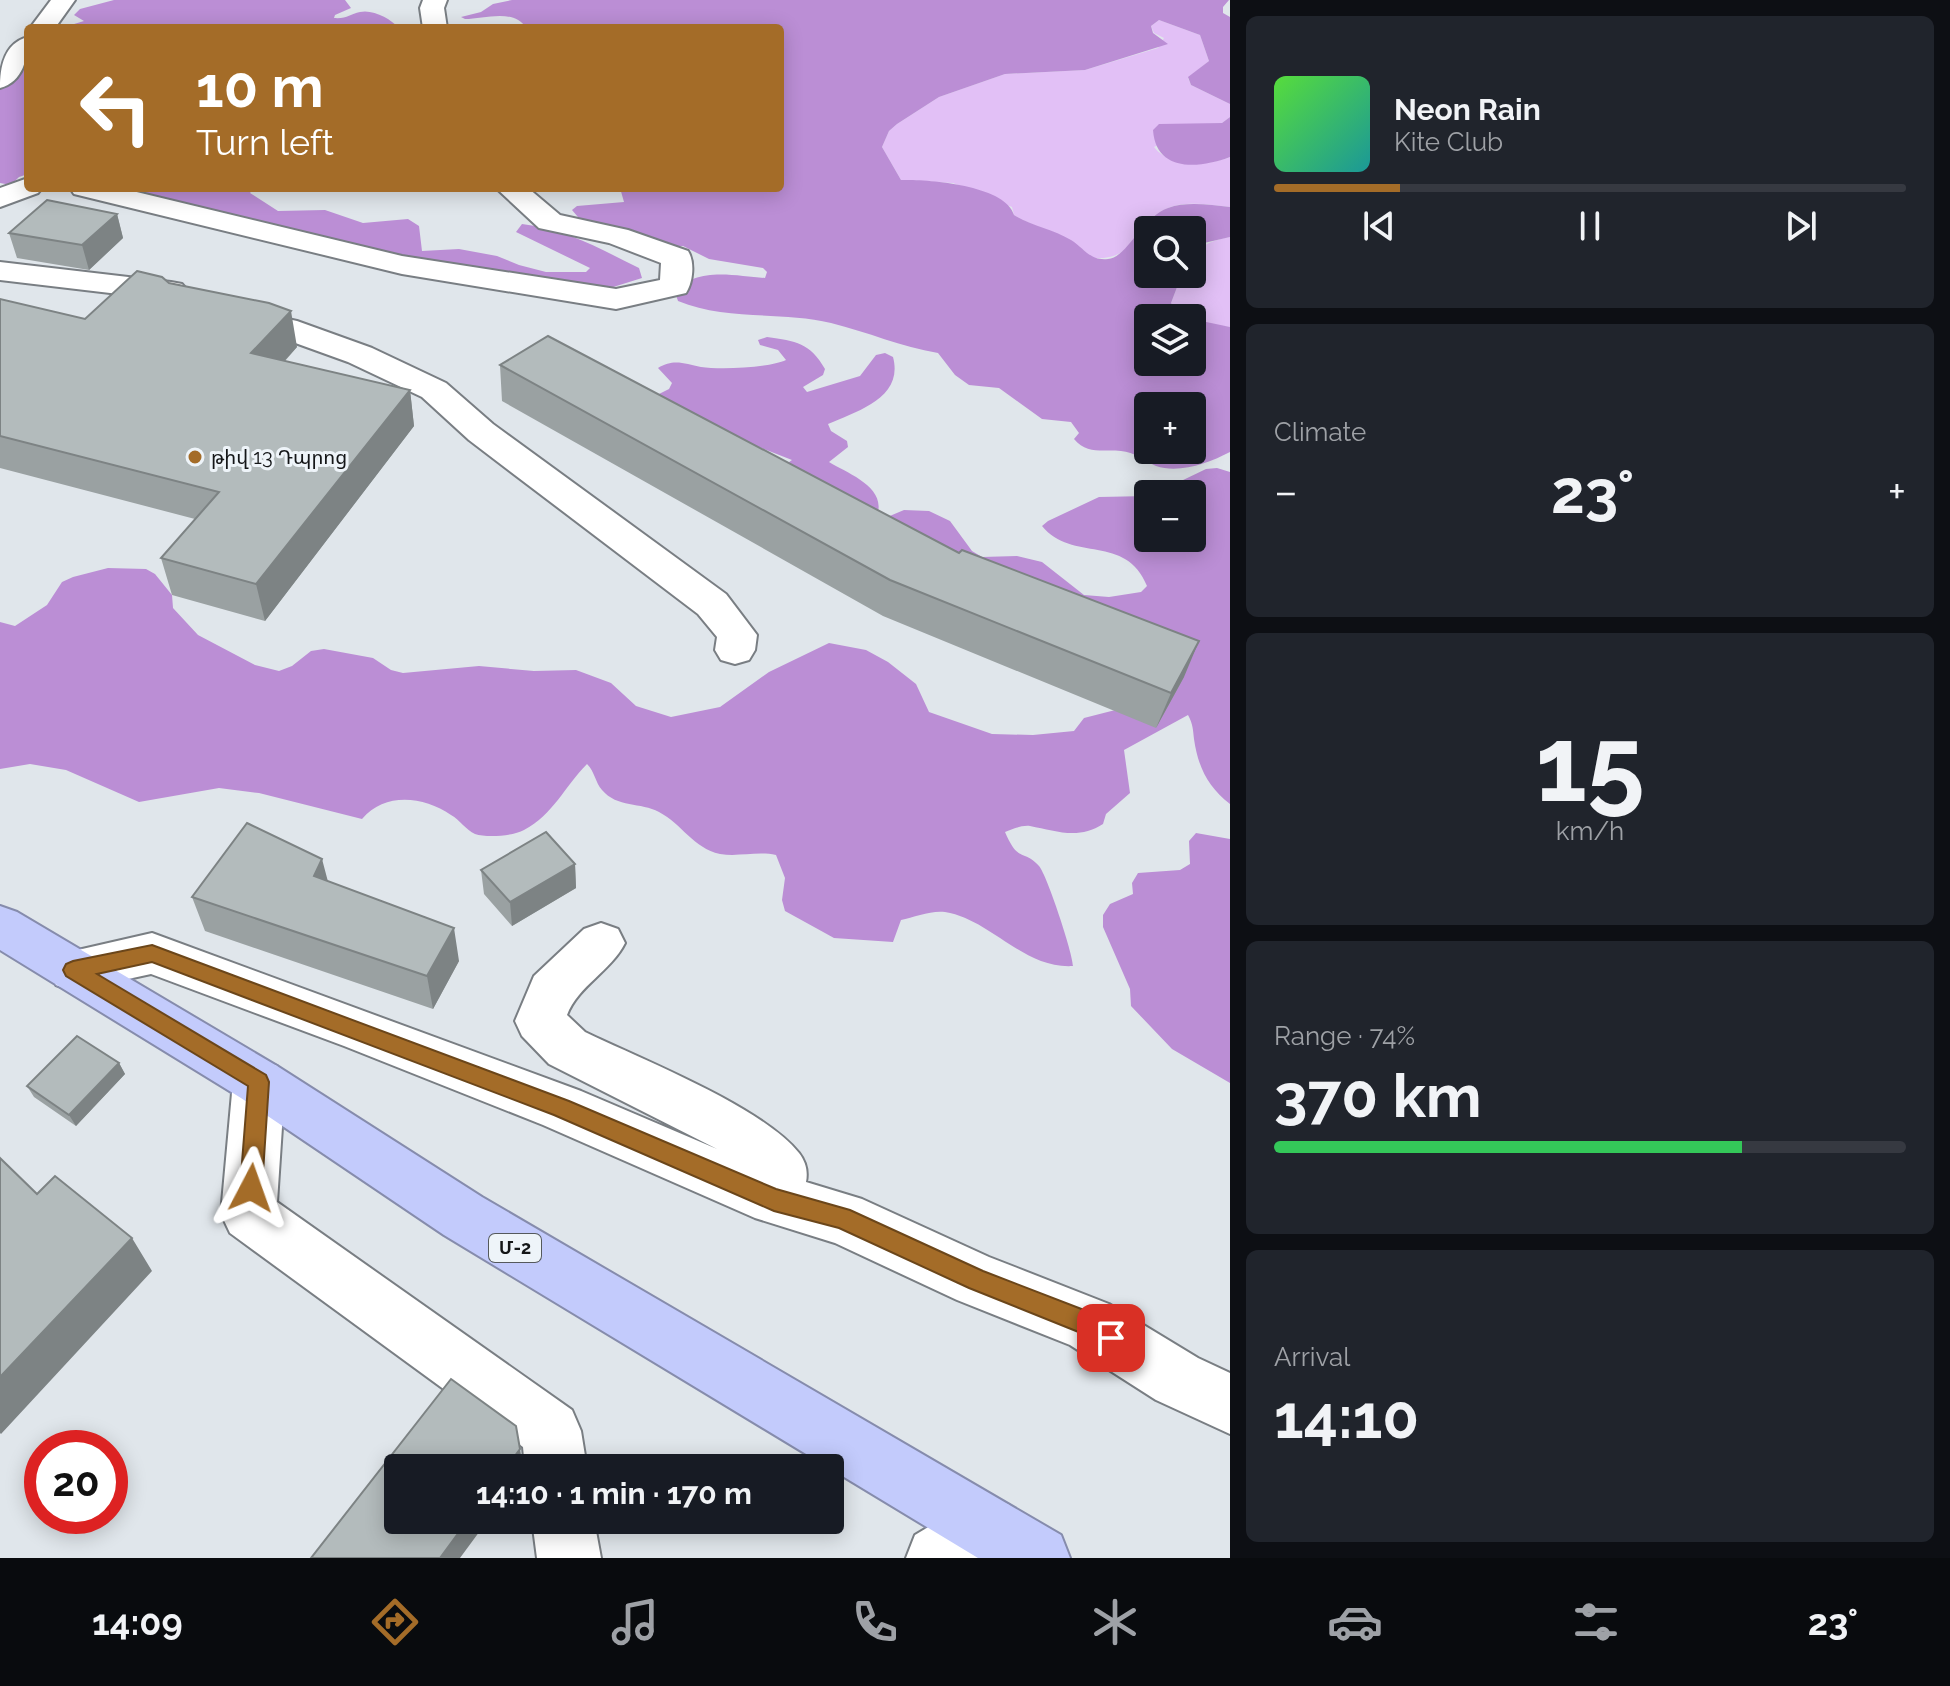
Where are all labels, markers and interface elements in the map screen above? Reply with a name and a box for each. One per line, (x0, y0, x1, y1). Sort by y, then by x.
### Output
text: 10 m (196, 54, 324, 120)
icon: left (64, 56, 168, 160)
text: Neon Rain (1394, 92, 1541, 127)
text: Turn left (196, 121, 334, 163)
text: Kite Club (1394, 127, 1503, 157)
icon: previous (1357, 204, 1401, 248)
icon: pause (1568, 204, 1612, 248)
icon: next (1779, 204, 1823, 248)
map controls (1134, 216, 1206, 552)
button: search (1134, 216, 1206, 288)
button: layers (1134, 304, 1206, 376)
button: + (1134, 392, 1206, 464)
text: Climate (1274, 417, 1366, 447)
place label: թիվ 13 Դպրոց (211, 445, 347, 469)
marker: թիվ 13 Դպրոց (186, 448, 204, 466)
text: 23° (1551, 457, 1634, 527)
text: − (1274, 466, 1298, 517)
text: + (1888, 466, 1906, 517)
button: − (1134, 480, 1206, 552)
text: 15 (1536, 703, 1645, 825)
text: km/h (1556, 816, 1624, 846)
text: Range · 74% (1274, 1021, 1415, 1051)
text: 370 km (1274, 1061, 1482, 1131)
position arrow (209, 1146, 293, 1230)
road number: Մ-2 (489, 1234, 541, 1262)
pin (1077, 1304, 1145, 1372)
icon: arrive (1089, 1316, 1133, 1360)
text: Arrival (1274, 1342, 1350, 1372)
text: 14:10 (1274, 1382, 1419, 1452)
speed limit sign: 20 (24, 1430, 128, 1534)
text: 14:10 · 1 min · 170 m (476, 1476, 752, 1511)
icon: directions (367, 1594, 423, 1650)
icon: music (607, 1594, 663, 1650)
icon: phone (847, 1594, 903, 1650)
icon: climate (1087, 1594, 1143, 1650)
icon: car (1327, 1594, 1383, 1650)
icon: filters (1568, 1594, 1624, 1650)
text: 14:09 (92, 1601, 183, 1643)
text: 23° (1808, 1601, 1858, 1643)

